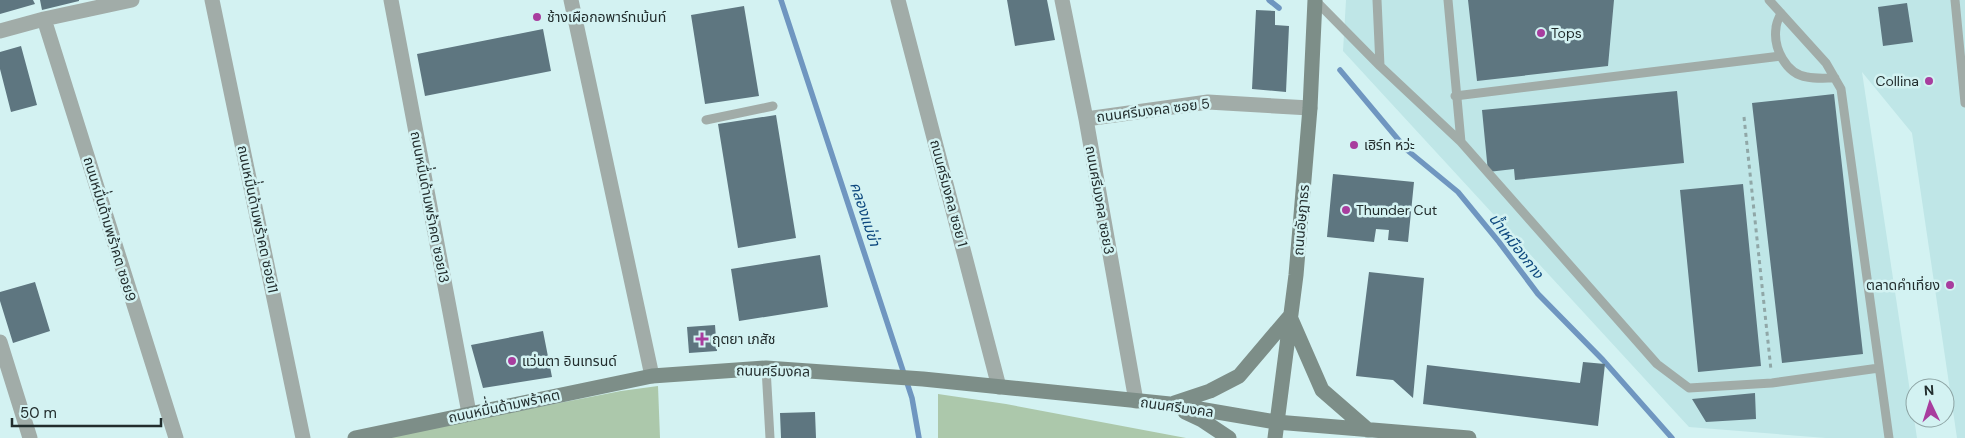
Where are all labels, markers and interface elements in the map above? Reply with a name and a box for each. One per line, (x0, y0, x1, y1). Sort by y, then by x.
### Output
place label: ช้างเผือกอพาร์ทเม้นท์ (547, 8, 666, 26)
marker: ช้างเผือกอพาร์ทเม้นท์ (531, 11, 543, 23)
place label: Tops (1551, 24, 1582, 42)
marker: Tops (1535, 27, 1547, 39)
place label: Collina (1875, 72, 1919, 90)
marker: Collina (1923, 75, 1935, 87)
street label: ถนนศรีมงคล ซอย 5 (1095, 94, 1211, 126)
street label: ถนนหมื่่นด้ามพร้าคต ซอย13 (406, 129, 459, 284)
place label: เฮิร์ท หว่ะ (1364, 136, 1415, 154)
street label: ถนนศรีมงคล ซอย 1 (926, 138, 972, 248)
marker: เฮิร์ท หว่ะ (1348, 139, 1360, 151)
street label: ถนนหมื่่นด้ามพร้าคต ซอย11 (234, 142, 288, 294)
street label: ถนนศรีมงคล ซอย3 (1082, 144, 1118, 256)
street label: ถนนหมื่่นด้ามพร้าคต ซอย9 (79, 153, 146, 304)
water label: คลองแม่ข่า (845, 179, 885, 250)
street label: ถนนอัษฎาธร (1289, 184, 1313, 256)
place label: Thunder Cut (1356, 201, 1437, 219)
marker: Thunder Cut (1340, 204, 1352, 216)
water label: น้ำเหมืองกาง (1484, 209, 1549, 283)
place label: ตลาดคำเที่ยง (1866, 275, 1940, 294)
marker: ตลาดคำเที่ยง (1944, 279, 1956, 291)
place label: ฤตยา เภสัช (712, 330, 775, 348)
marker: ฤตยา เภสัช (696, 333, 708, 345)
place label: แว่นตา อินเทรนด์ (522, 352, 617, 370)
marker: แว่นตา อินเทรนด์ (506, 355, 518, 367)
street label: ถนนศรีมงคล (736, 361, 810, 381)
north arrow (1905, 378, 1955, 428)
street label: ถนนหมื่่นด้ามพร้าคต (445, 380, 561, 427)
text: N (1923, 381, 1935, 399)
street label: ถนนศรีมงคล (1139, 393, 1215, 421)
scale bar (12, 396, 161, 428)
text: 50 m (20, 403, 57, 423)

